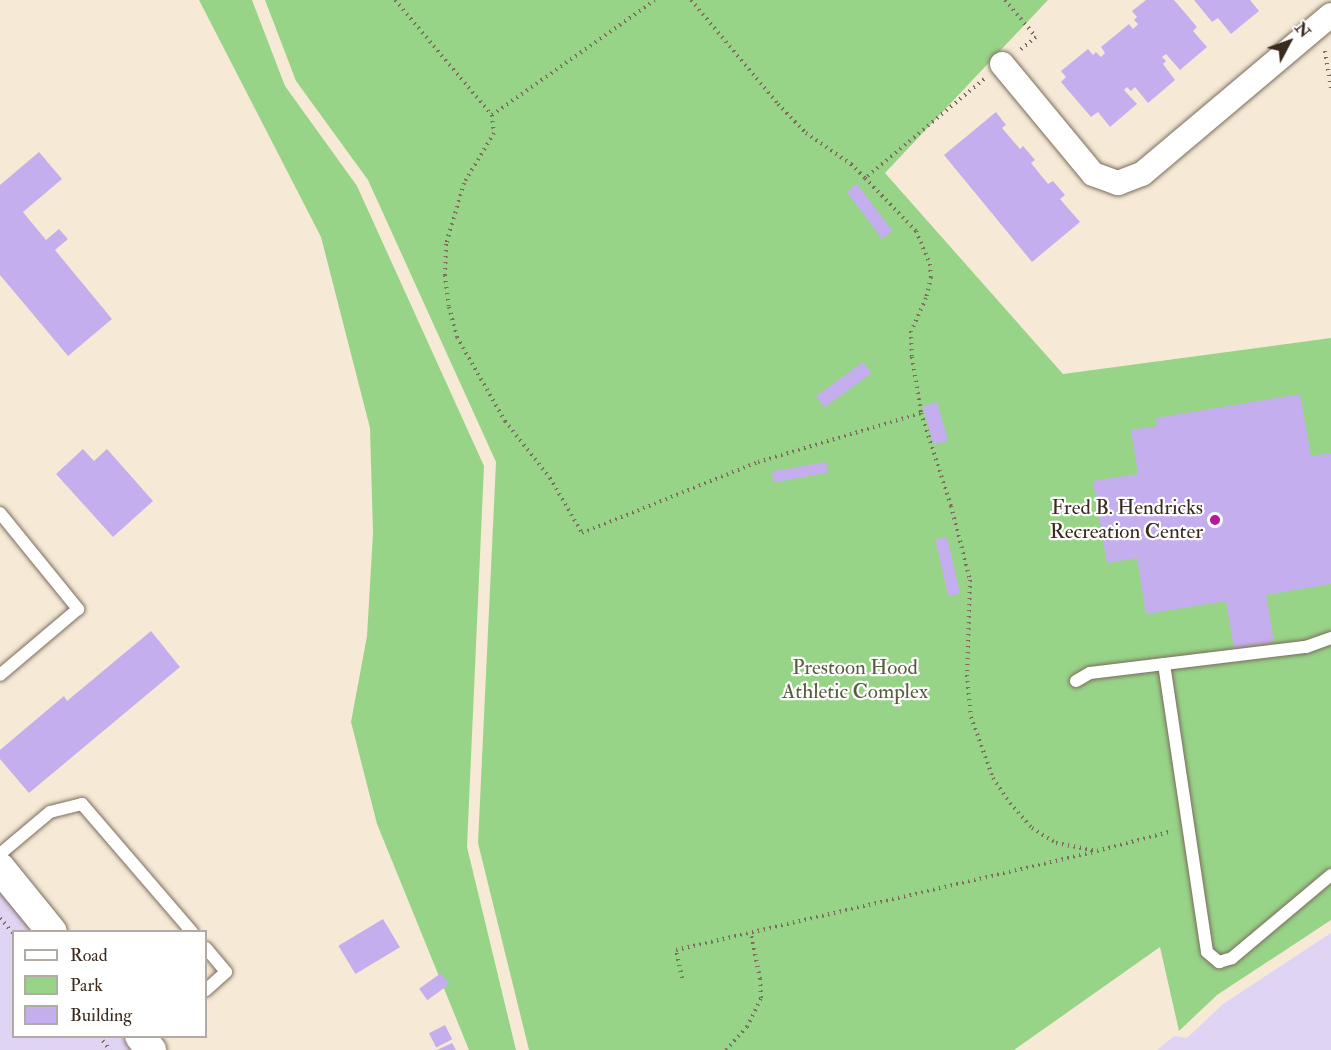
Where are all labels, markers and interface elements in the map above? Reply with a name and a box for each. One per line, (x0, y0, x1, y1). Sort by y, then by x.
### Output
north arrow (1259, 12, 1319, 72)
text: N (1290, 18, 1315, 42)
place label: Fred B. Hendricks Recreation Center (1050, 495, 1203, 545)
marker: Fred B. Hendricks Recreation Center (1208, 513, 1222, 527)
park label: Prestoon Hood Athletic Complex (782, 655, 928, 705)
legend (12, 930, 207, 1038)
text: Road (70, 944, 108, 967)
text: Park (70, 974, 103, 997)
text: Building (70, 1004, 132, 1027)

